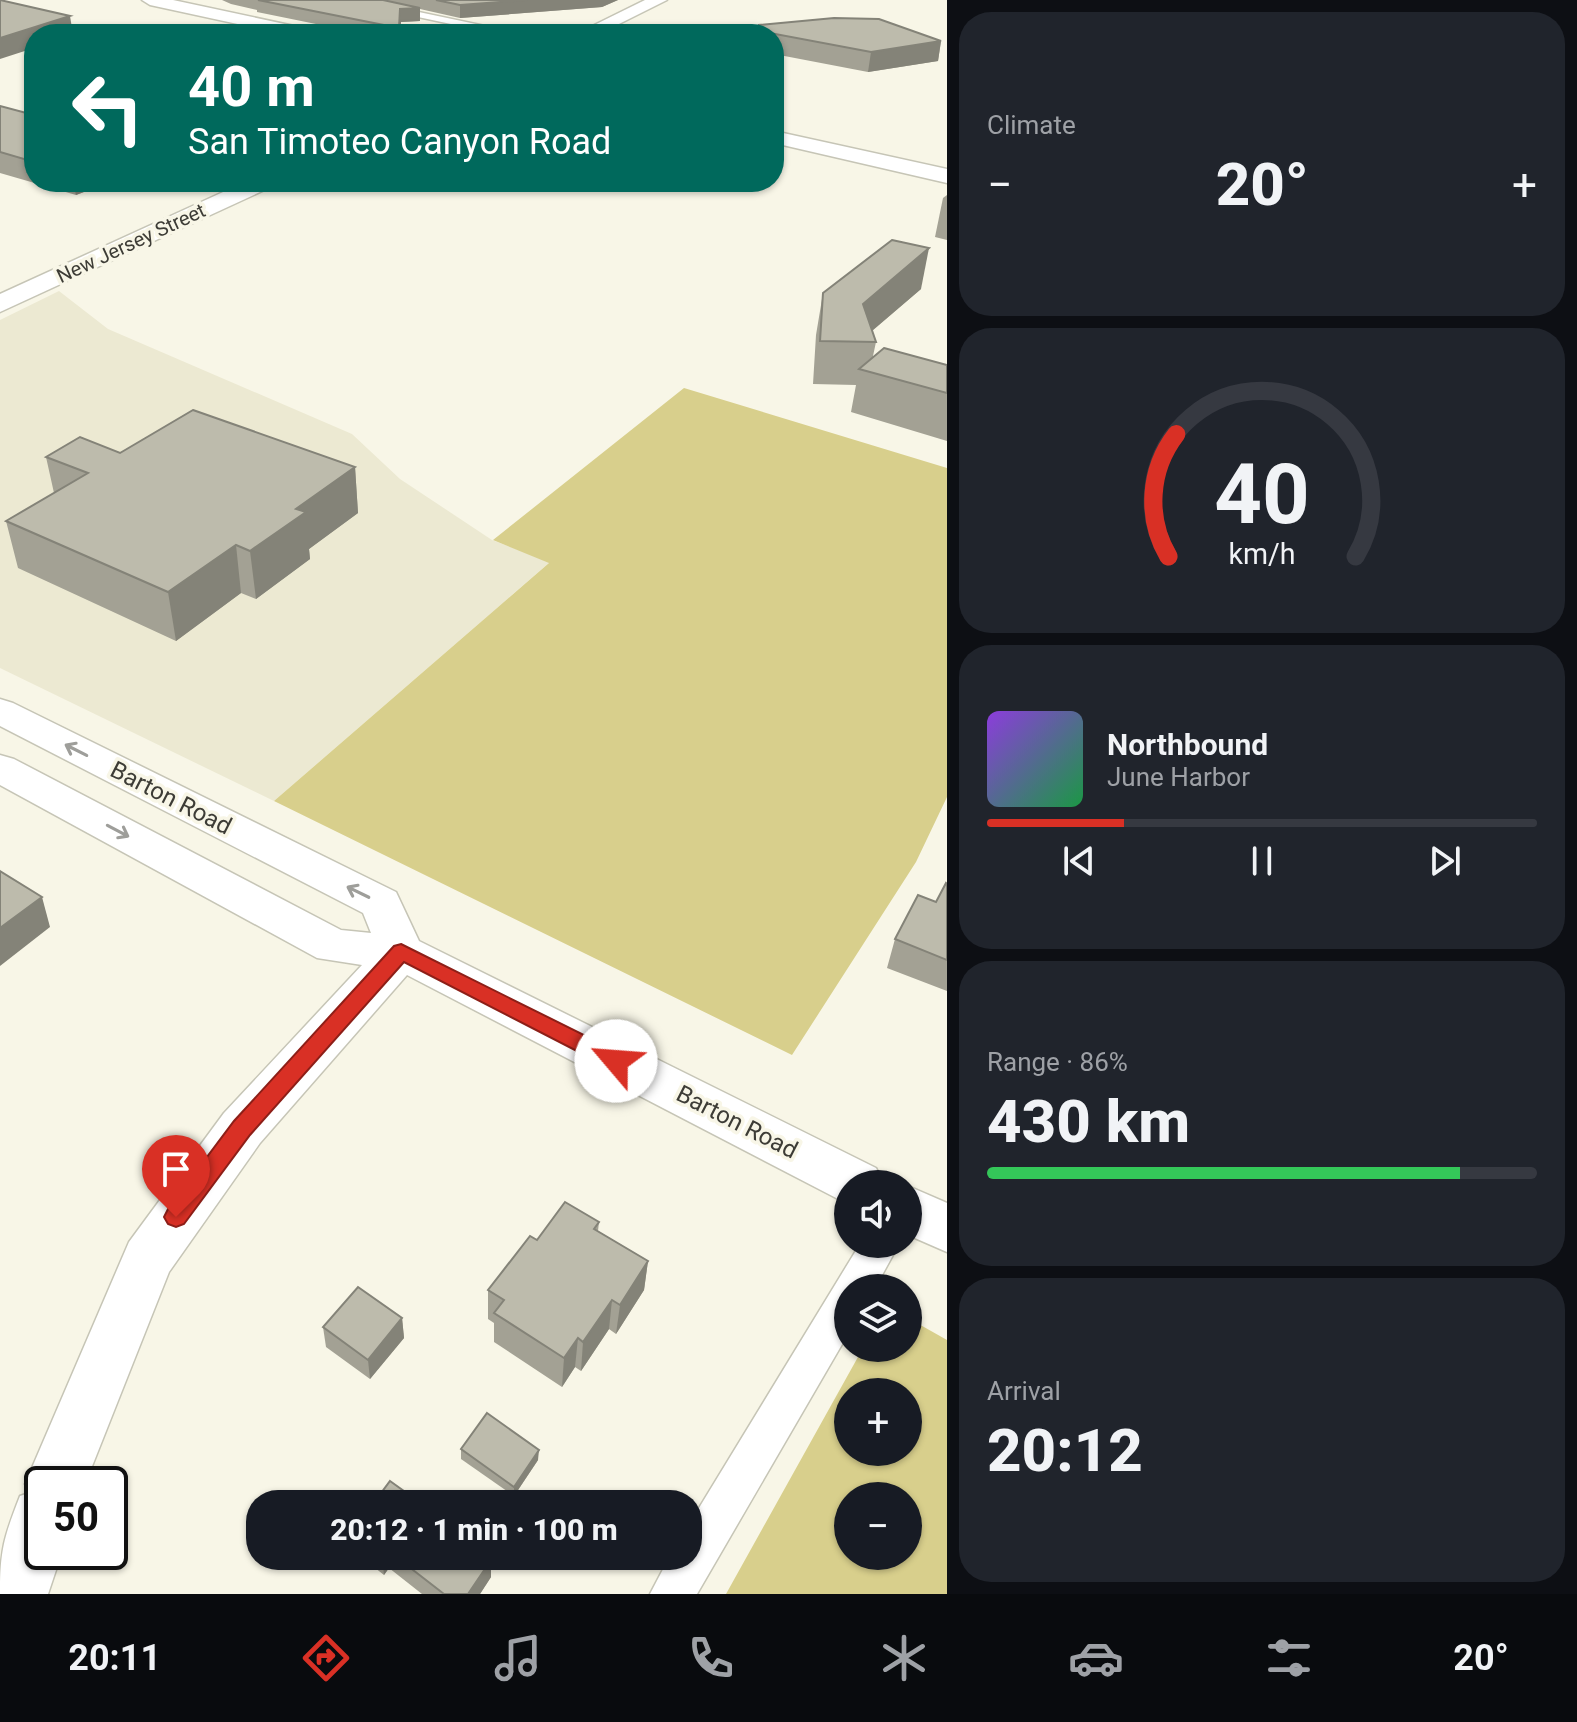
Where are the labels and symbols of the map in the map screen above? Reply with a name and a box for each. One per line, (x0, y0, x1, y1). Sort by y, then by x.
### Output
street label: New Jersey Street (53, 198, 209, 288)
one-way arrow (65, 742, 88, 757)
street label: Barton Road (106, 755, 236, 841)
one-way arrow (106, 823, 129, 839)
one-way arrow (347, 883, 371, 899)
position arrow (574, 1019, 658, 1103)
street label: Barton Road (672, 1079, 802, 1165)
pin (142, 1135, 210, 1217)
speed limit sign: 50 (24, 1466, 128, 1570)

